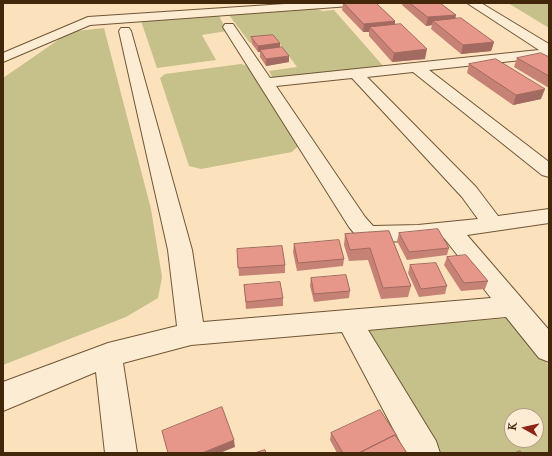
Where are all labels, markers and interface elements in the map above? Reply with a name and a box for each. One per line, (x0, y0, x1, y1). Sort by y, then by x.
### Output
north arrow (504, 408, 544, 448)
text: K (506, 422, 520, 431)

